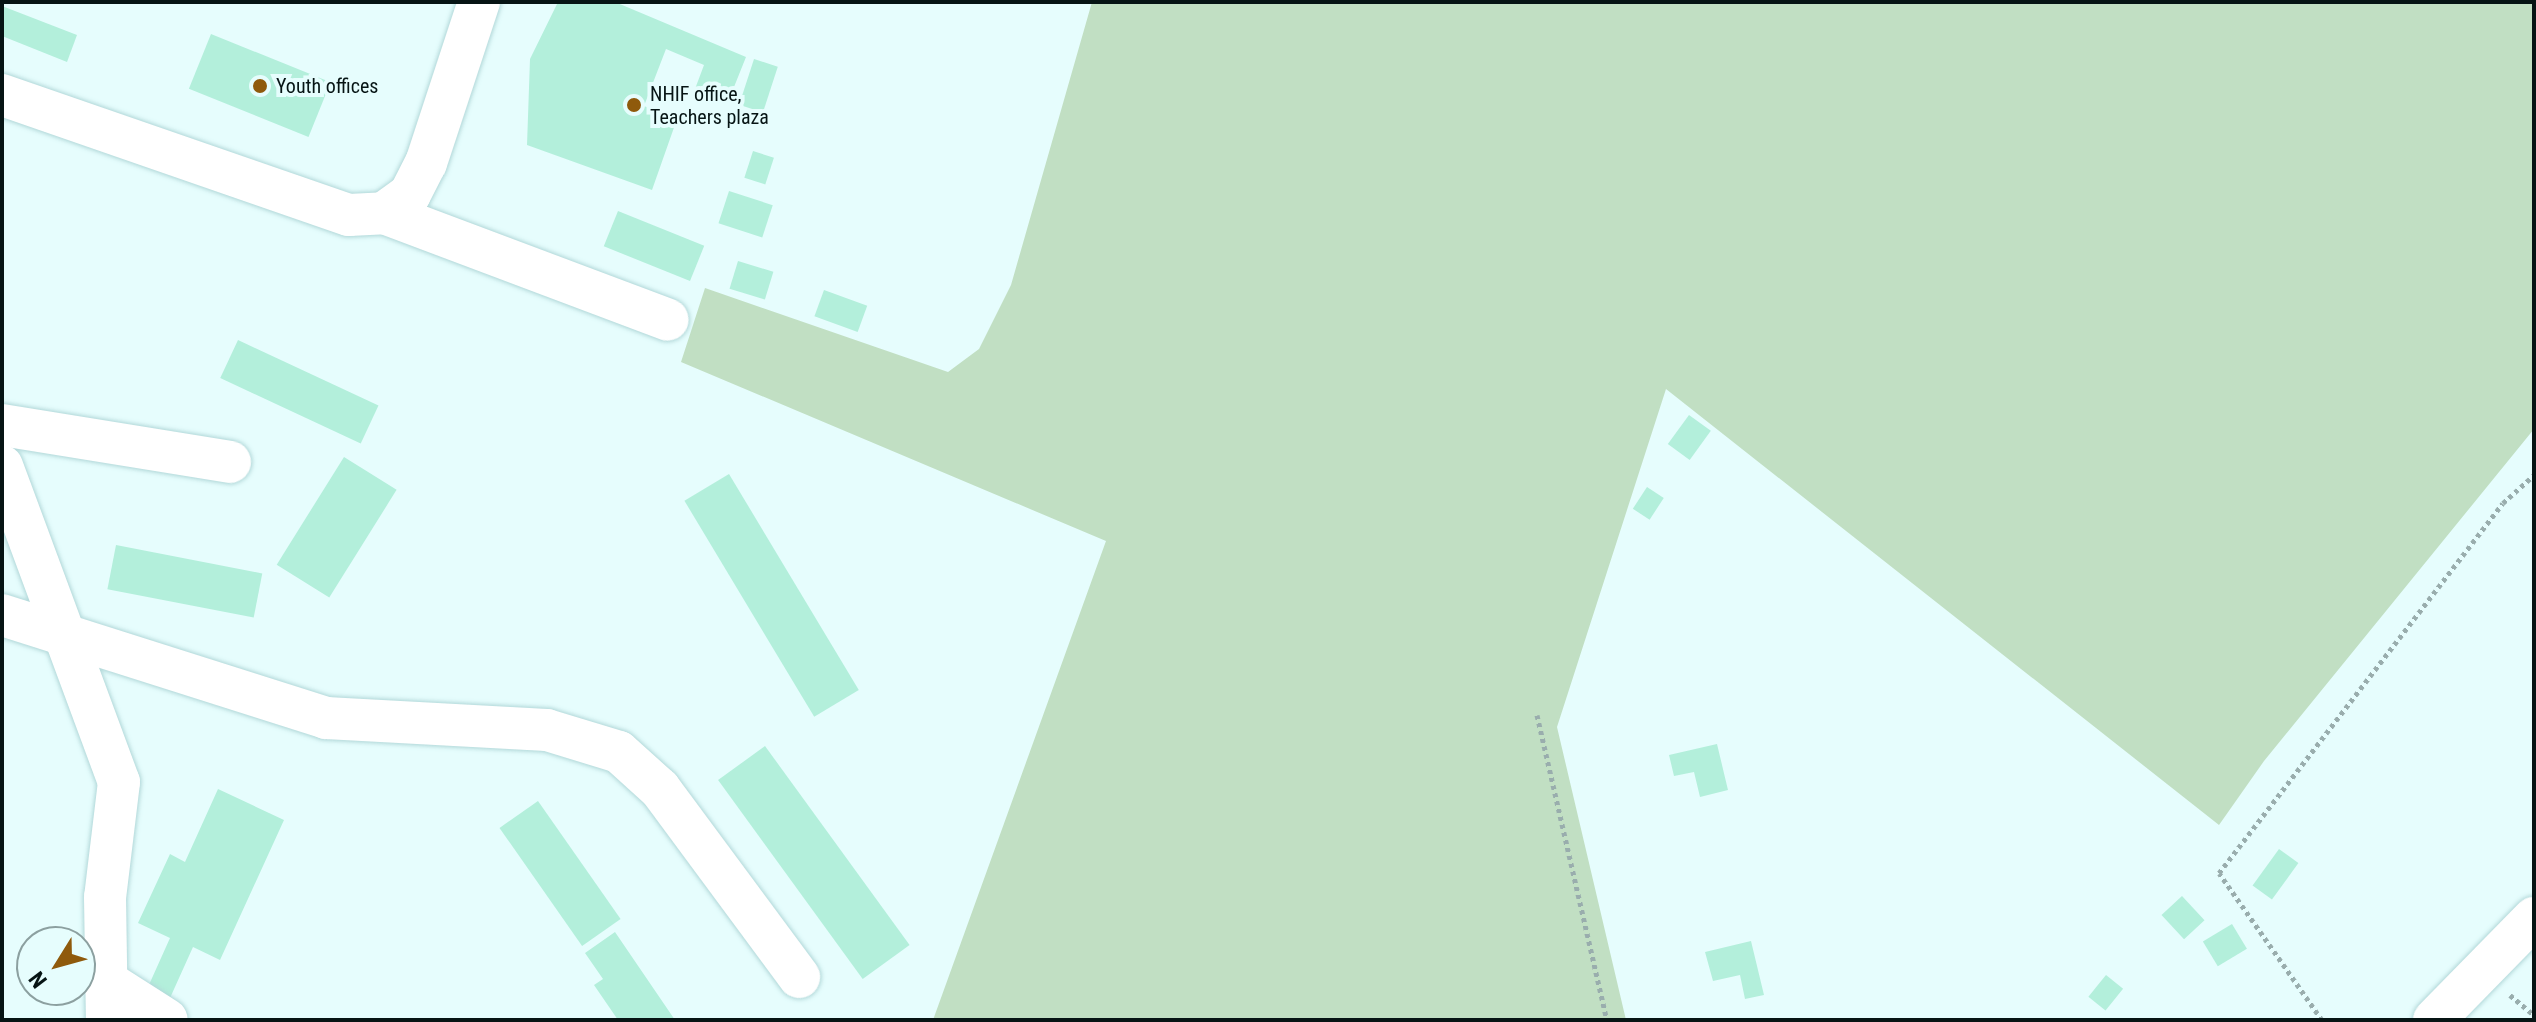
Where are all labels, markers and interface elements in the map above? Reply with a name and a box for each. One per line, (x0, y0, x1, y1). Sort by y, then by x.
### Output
place label: Youth offices (276, 74, 378, 98)
marker: Youth offices (251, 77, 269, 95)
place label: NHIF office, Teachers plaza (650, 82, 769, 129)
marker: NHIF office, Teachers plaza (625, 96, 643, 114)
north arrow (16, 926, 96, 1006)
text: N (24, 967, 52, 992)

